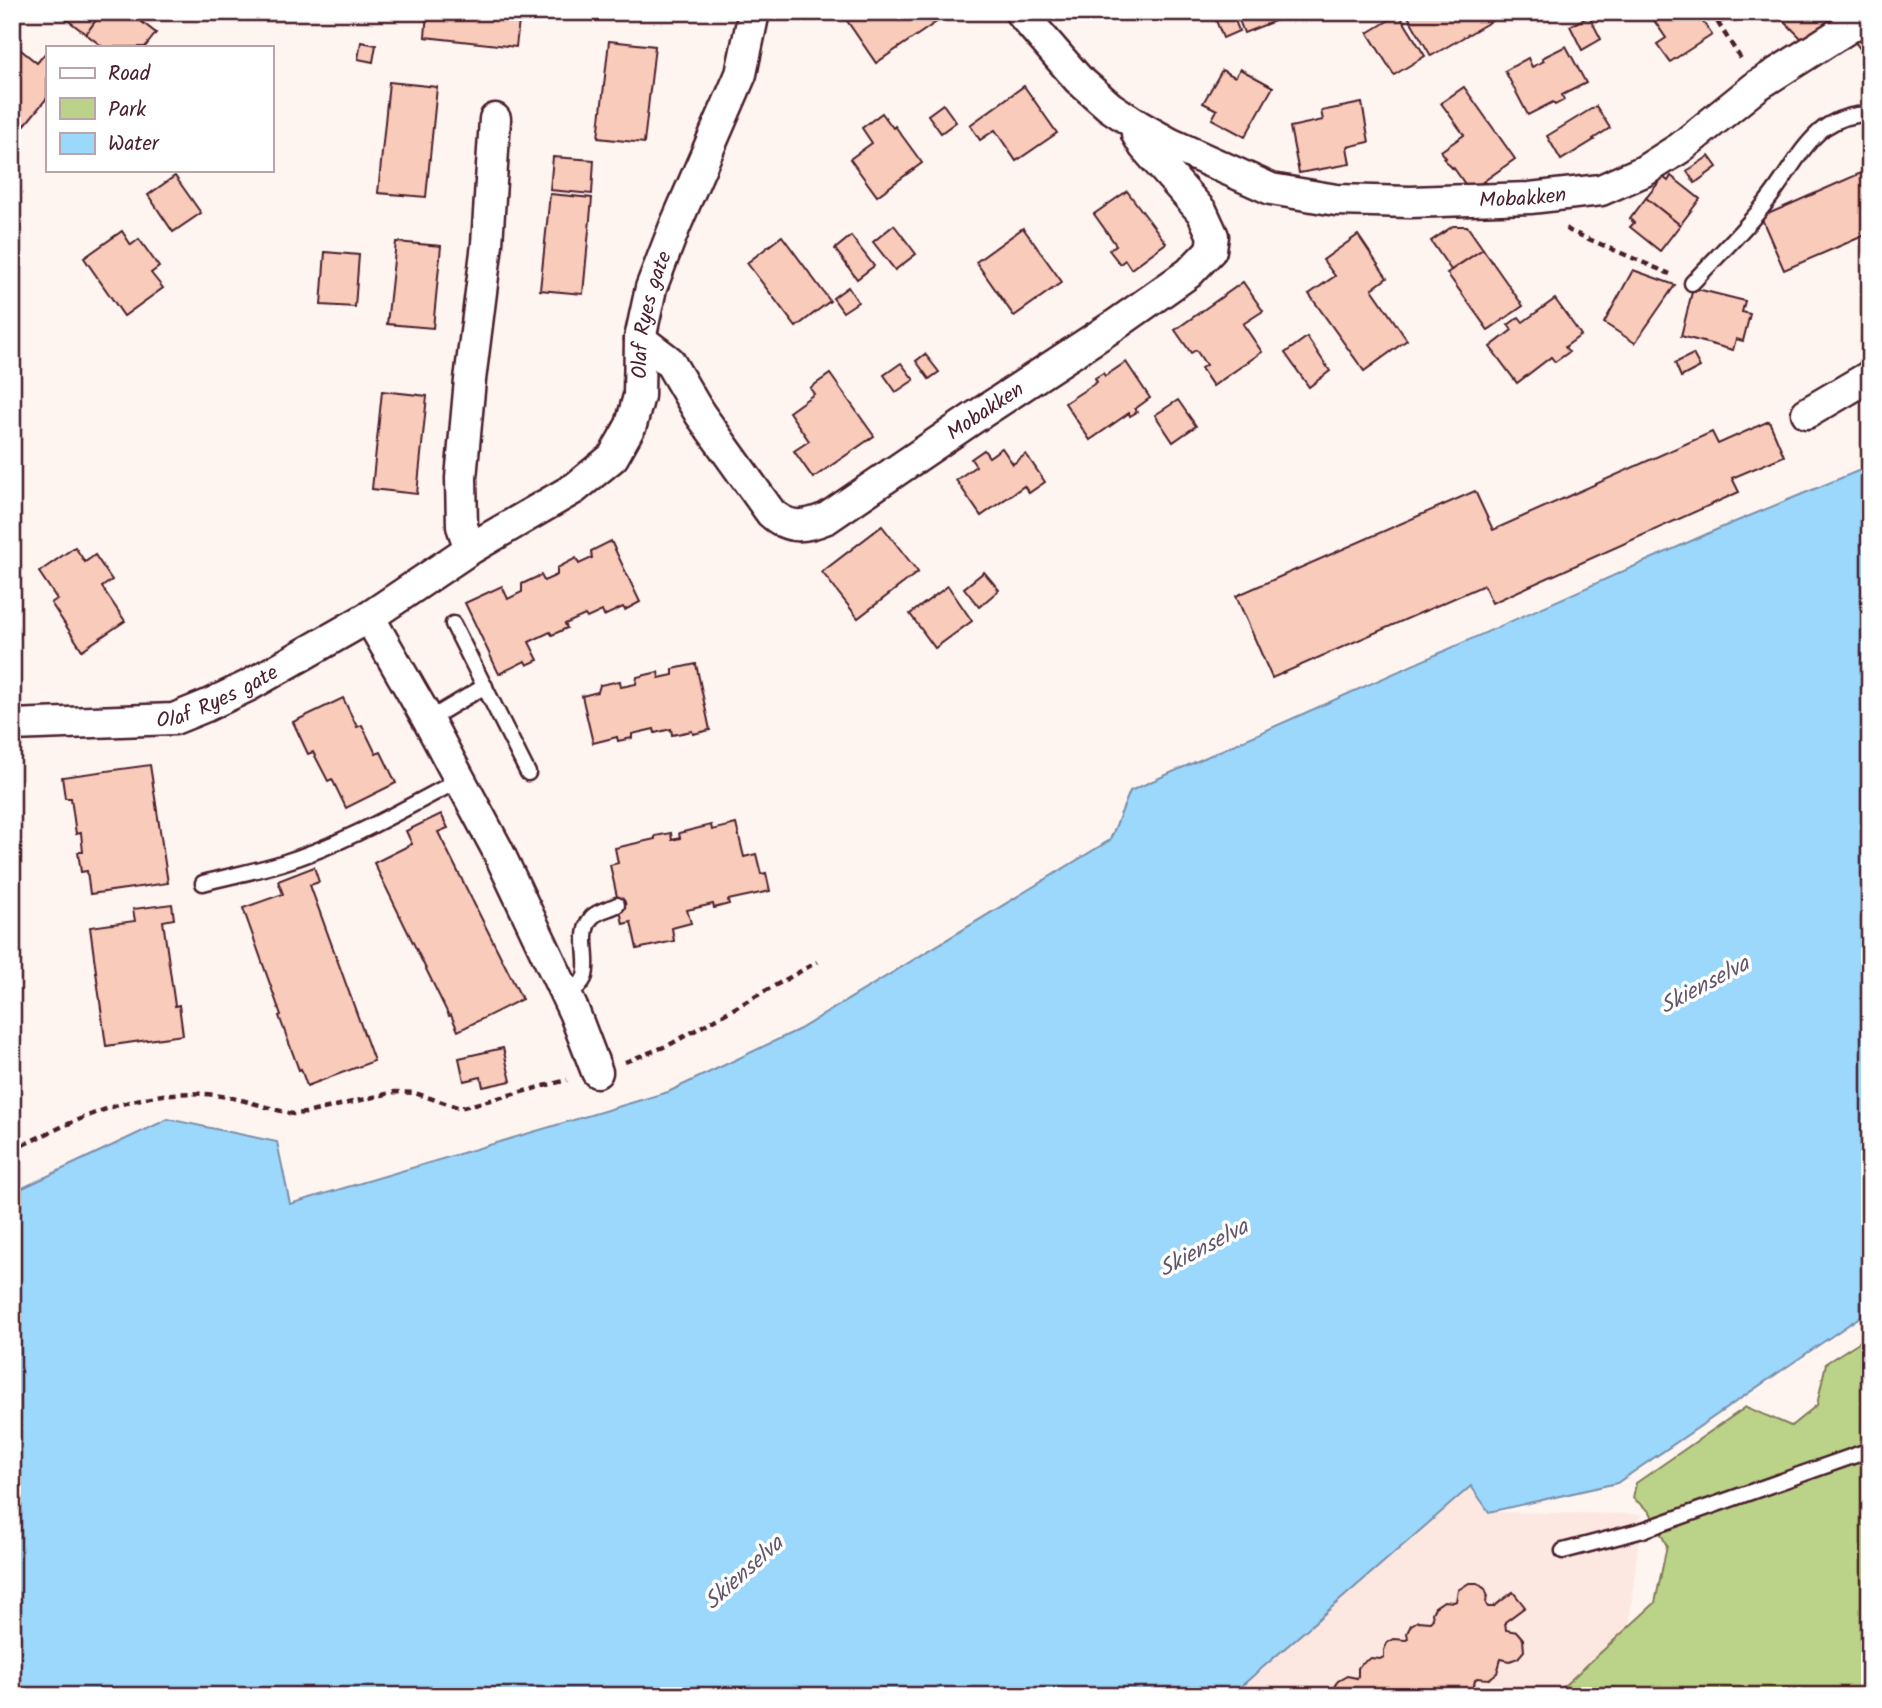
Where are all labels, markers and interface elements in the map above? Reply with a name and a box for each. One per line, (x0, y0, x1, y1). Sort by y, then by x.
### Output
legend (46, 46, 273, 172)
text: Road (108, 58, 151, 91)
text: Park (108, 94, 146, 127)
text: Water (108, 128, 160, 161)
street label: Mobakken (1479, 179, 1568, 218)
street label: Olaf Ryes gate (624, 246, 682, 379)
street label: Mobakken (940, 374, 1031, 450)
street label: Olaf Ryes gate (156, 657, 285, 738)
water label: Skienselva (1654, 946, 1758, 1025)
water label: Skienselva (1153, 1209, 1257, 1288)
water label: Skienselva (696, 1526, 794, 1619)

